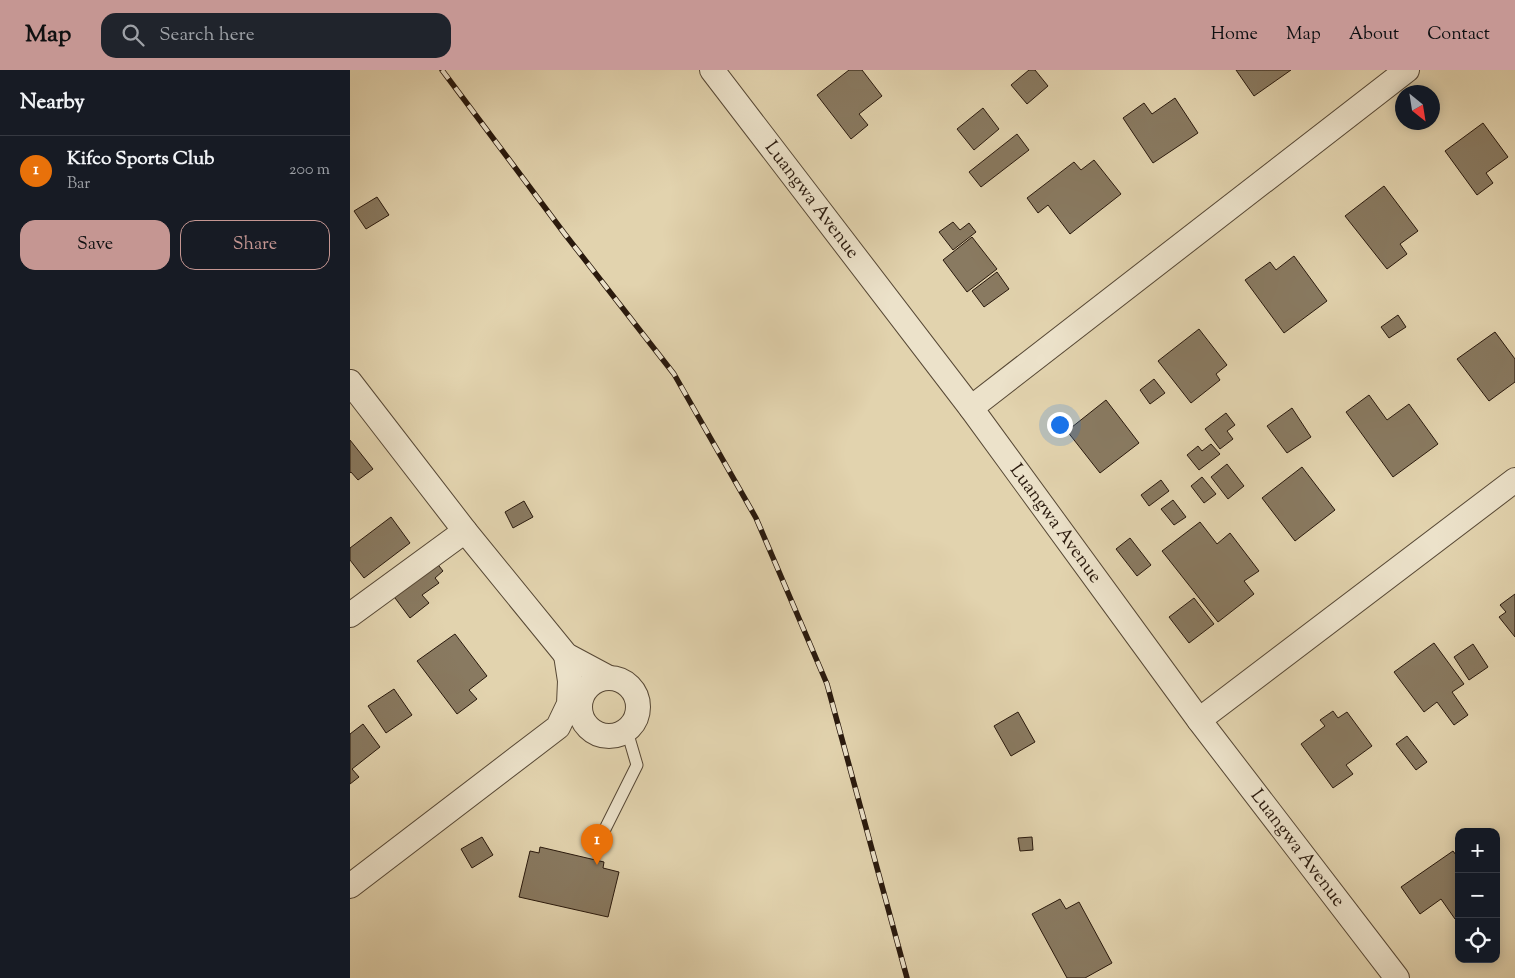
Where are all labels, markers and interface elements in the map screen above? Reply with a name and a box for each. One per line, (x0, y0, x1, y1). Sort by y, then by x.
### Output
search box (101, 13, 451, 58)
text: Map (25, 18, 71, 52)
icon: search (119, 21, 147, 49)
text: Search here (159, 22, 255, 49)
text: Home (1211, 22, 1258, 48)
text: Map (1286, 22, 1321, 48)
text: About (1349, 22, 1399, 48)
text: Contact (1427, 22, 1490, 48)
north arrow (1395, 85, 1440, 130)
text: Nearby (20, 88, 85, 118)
street label: Luangwa Avenue (758, 136, 866, 265)
text: Kifco Sports Club (67, 146, 214, 173)
text: 1 (33, 159, 39, 182)
text: 200 m (289, 159, 330, 182)
text: Bar (67, 173, 90, 196)
button: Save (20, 220, 170, 270)
button: Share (180, 220, 330, 270)
your location (1047, 412, 1073, 438)
street label: Luangwa Avenue (1003, 458, 1108, 589)
street label: Luangwa Avenue (1244, 784, 1352, 913)
pin: 1 (581, 824, 613, 865)
map controls (1455, 828, 1500, 963)
button: + (1455, 828, 1500, 873)
button: − (1455, 873, 1500, 918)
button: locate (1455, 918, 1500, 963)

